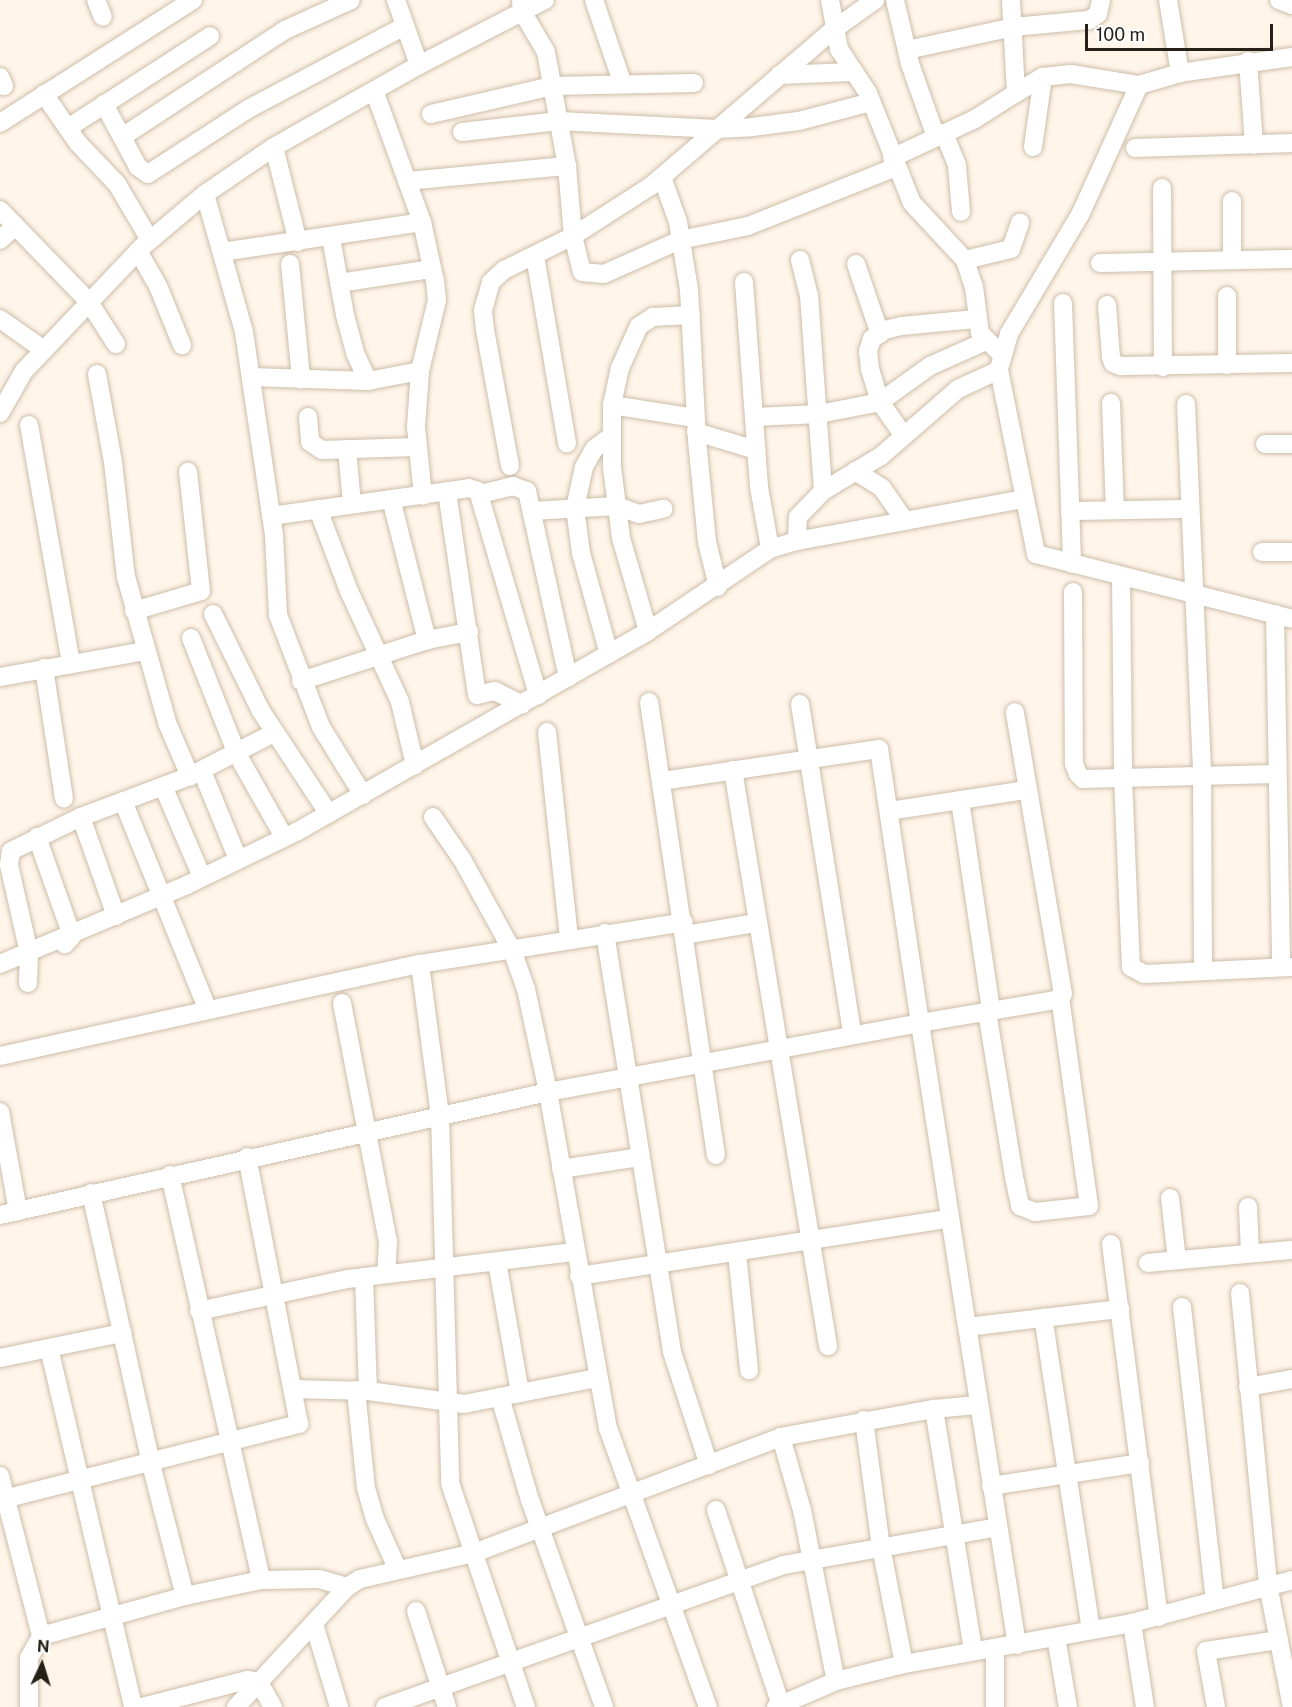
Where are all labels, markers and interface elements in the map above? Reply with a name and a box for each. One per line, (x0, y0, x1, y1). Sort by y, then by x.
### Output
scale bar (1088, 12, 1276, 50)
text: 100 m (1096, 24, 1145, 45)
north arrow (12, 1635, 72, 1695)
text: N (36, 1637, 50, 1656)

